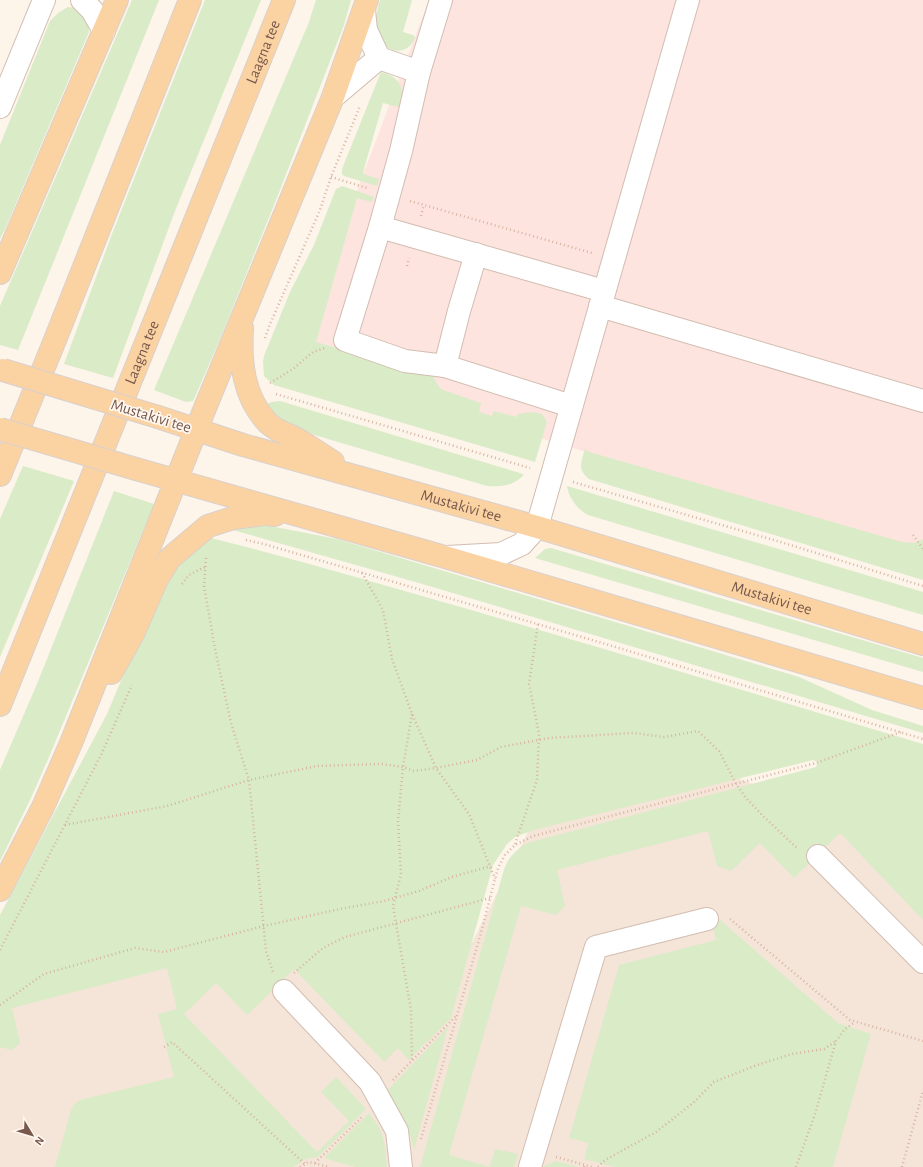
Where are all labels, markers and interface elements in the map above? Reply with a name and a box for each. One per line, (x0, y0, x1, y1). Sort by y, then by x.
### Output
street label: Laagna tee (243, 18, 283, 86)
street label: Laagna tee (122, 318, 162, 387)
street label: Mustakivi tee (109, 396, 193, 436)
street label: Mustakivi tee (419, 487, 503, 525)
street label: Mustakivi tee (730, 578, 814, 618)
north arrow (12, 1115, 52, 1155)
text: N (33, 1134, 46, 1147)

